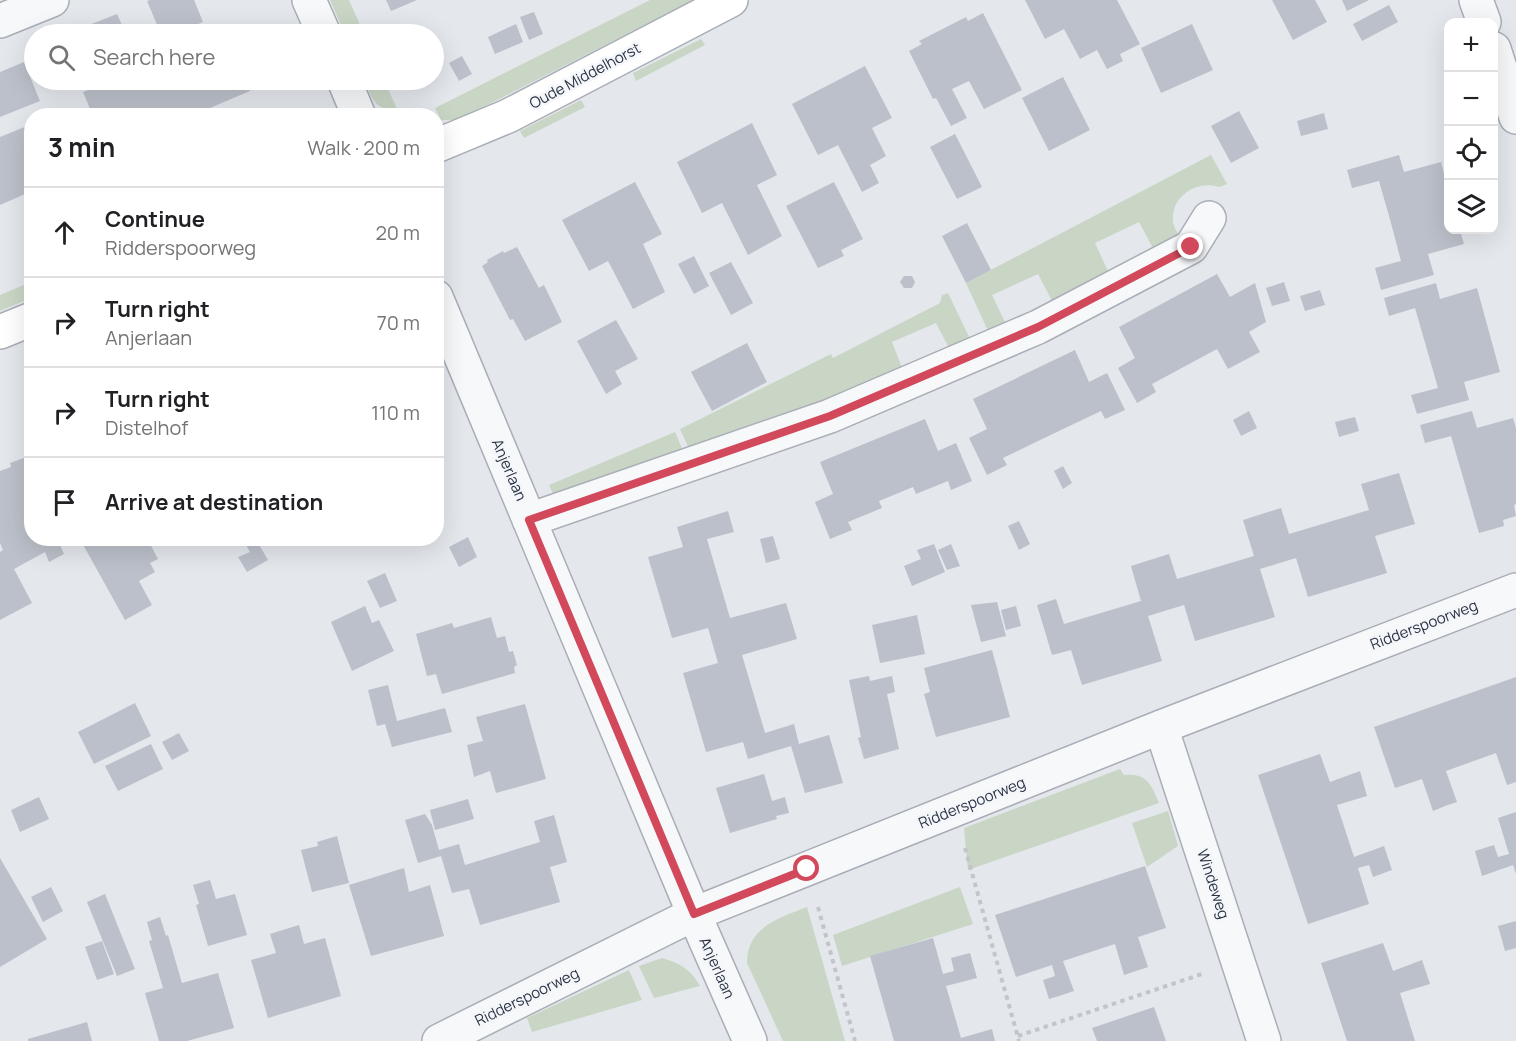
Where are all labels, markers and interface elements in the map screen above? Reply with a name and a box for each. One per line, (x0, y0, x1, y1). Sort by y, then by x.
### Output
map controls (1444, 18, 1498, 234)
button: + (1444, 18, 1498, 72)
search box (24, 24, 444, 90)
street label: Oude Middelhorst (525, 37, 644, 114)
icon: search (45, 41, 78, 74)
text: Search here (93, 42, 215, 72)
button: − (1444, 72, 1498, 126)
button: locate (1444, 126, 1498, 180)
text: 3 min (48, 129, 115, 165)
text: Walk · 200 m (307, 134, 420, 161)
button: layers (1444, 180, 1498, 234)
text: Continue (105, 204, 205, 234)
icon: ahead (48, 216, 81, 249)
text: 20 m (375, 219, 420, 246)
route end (1177, 233, 1203, 259)
text: Ridderspoorweg (105, 234, 256, 261)
text: Turn right (105, 294, 210, 324)
icon: right (48, 306, 81, 339)
text: 70 m (377, 309, 420, 336)
text: Anjerlaan (105, 324, 192, 351)
text: Turn right (105, 384, 210, 414)
icon: right (48, 396, 81, 429)
text: 110 m (371, 399, 420, 426)
text: Distelhof (105, 414, 188, 441)
street label: Anjerlaan (487, 436, 532, 504)
icon: arrive (48, 486, 81, 519)
text: Arrive at destination (105, 487, 323, 517)
street label: Ridderspoorweg (1367, 594, 1481, 655)
street label: Ridderspoorweg (915, 772, 1028, 834)
street label: Windeweg (1192, 846, 1235, 921)
route start (793, 855, 819, 881)
street label: Anjerlaan (695, 934, 740, 1002)
street label: Ridderspoorweg (471, 962, 582, 1031)

